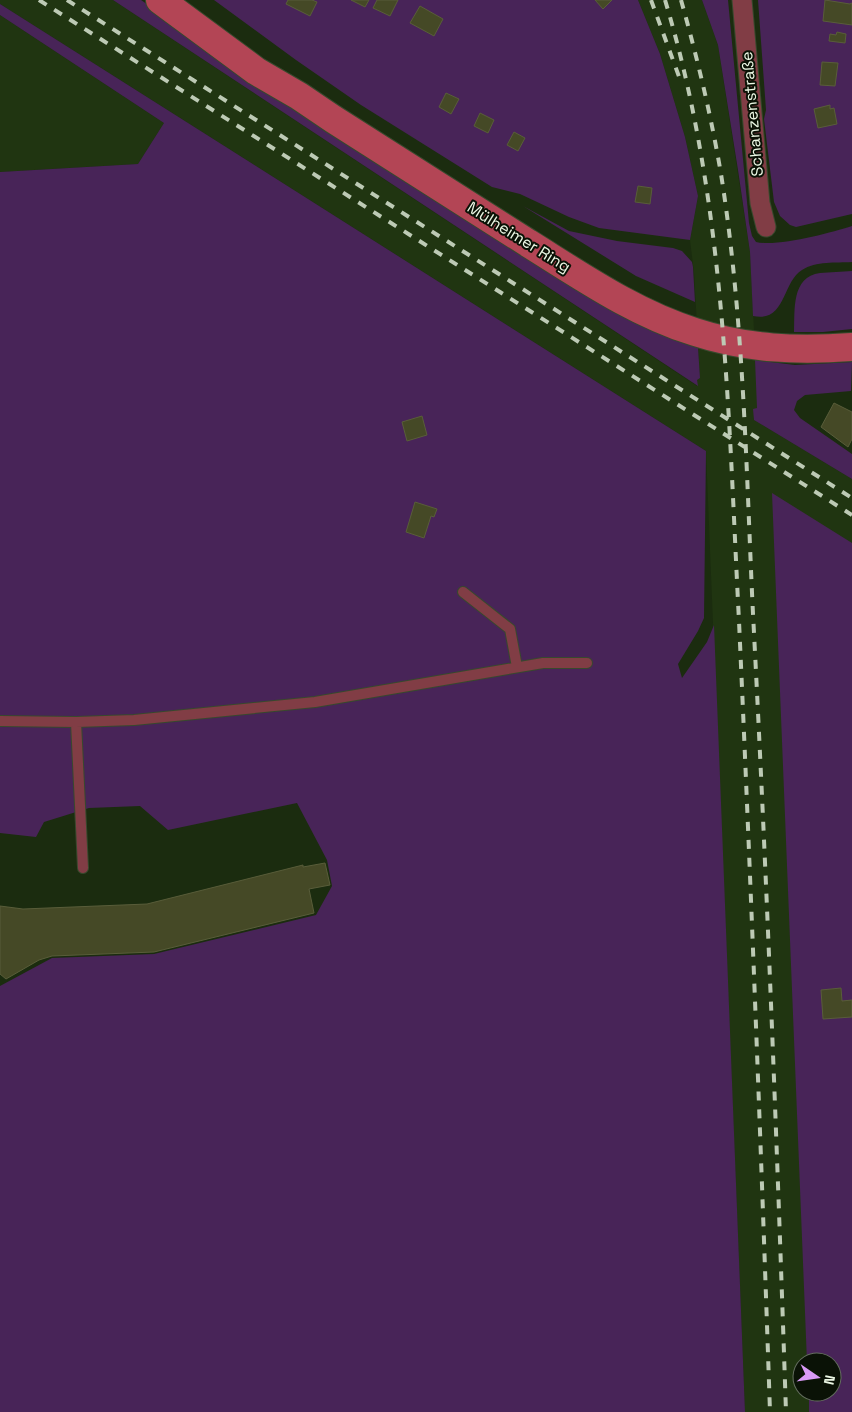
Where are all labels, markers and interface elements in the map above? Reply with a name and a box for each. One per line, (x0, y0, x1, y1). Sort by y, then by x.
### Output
street label: Schanzenstraße (736, 51, 768, 177)
street label: Mülheimer Ring (463, 197, 575, 277)
north arrow (792, 1352, 842, 1402)
text: N (820, 1373, 839, 1387)

